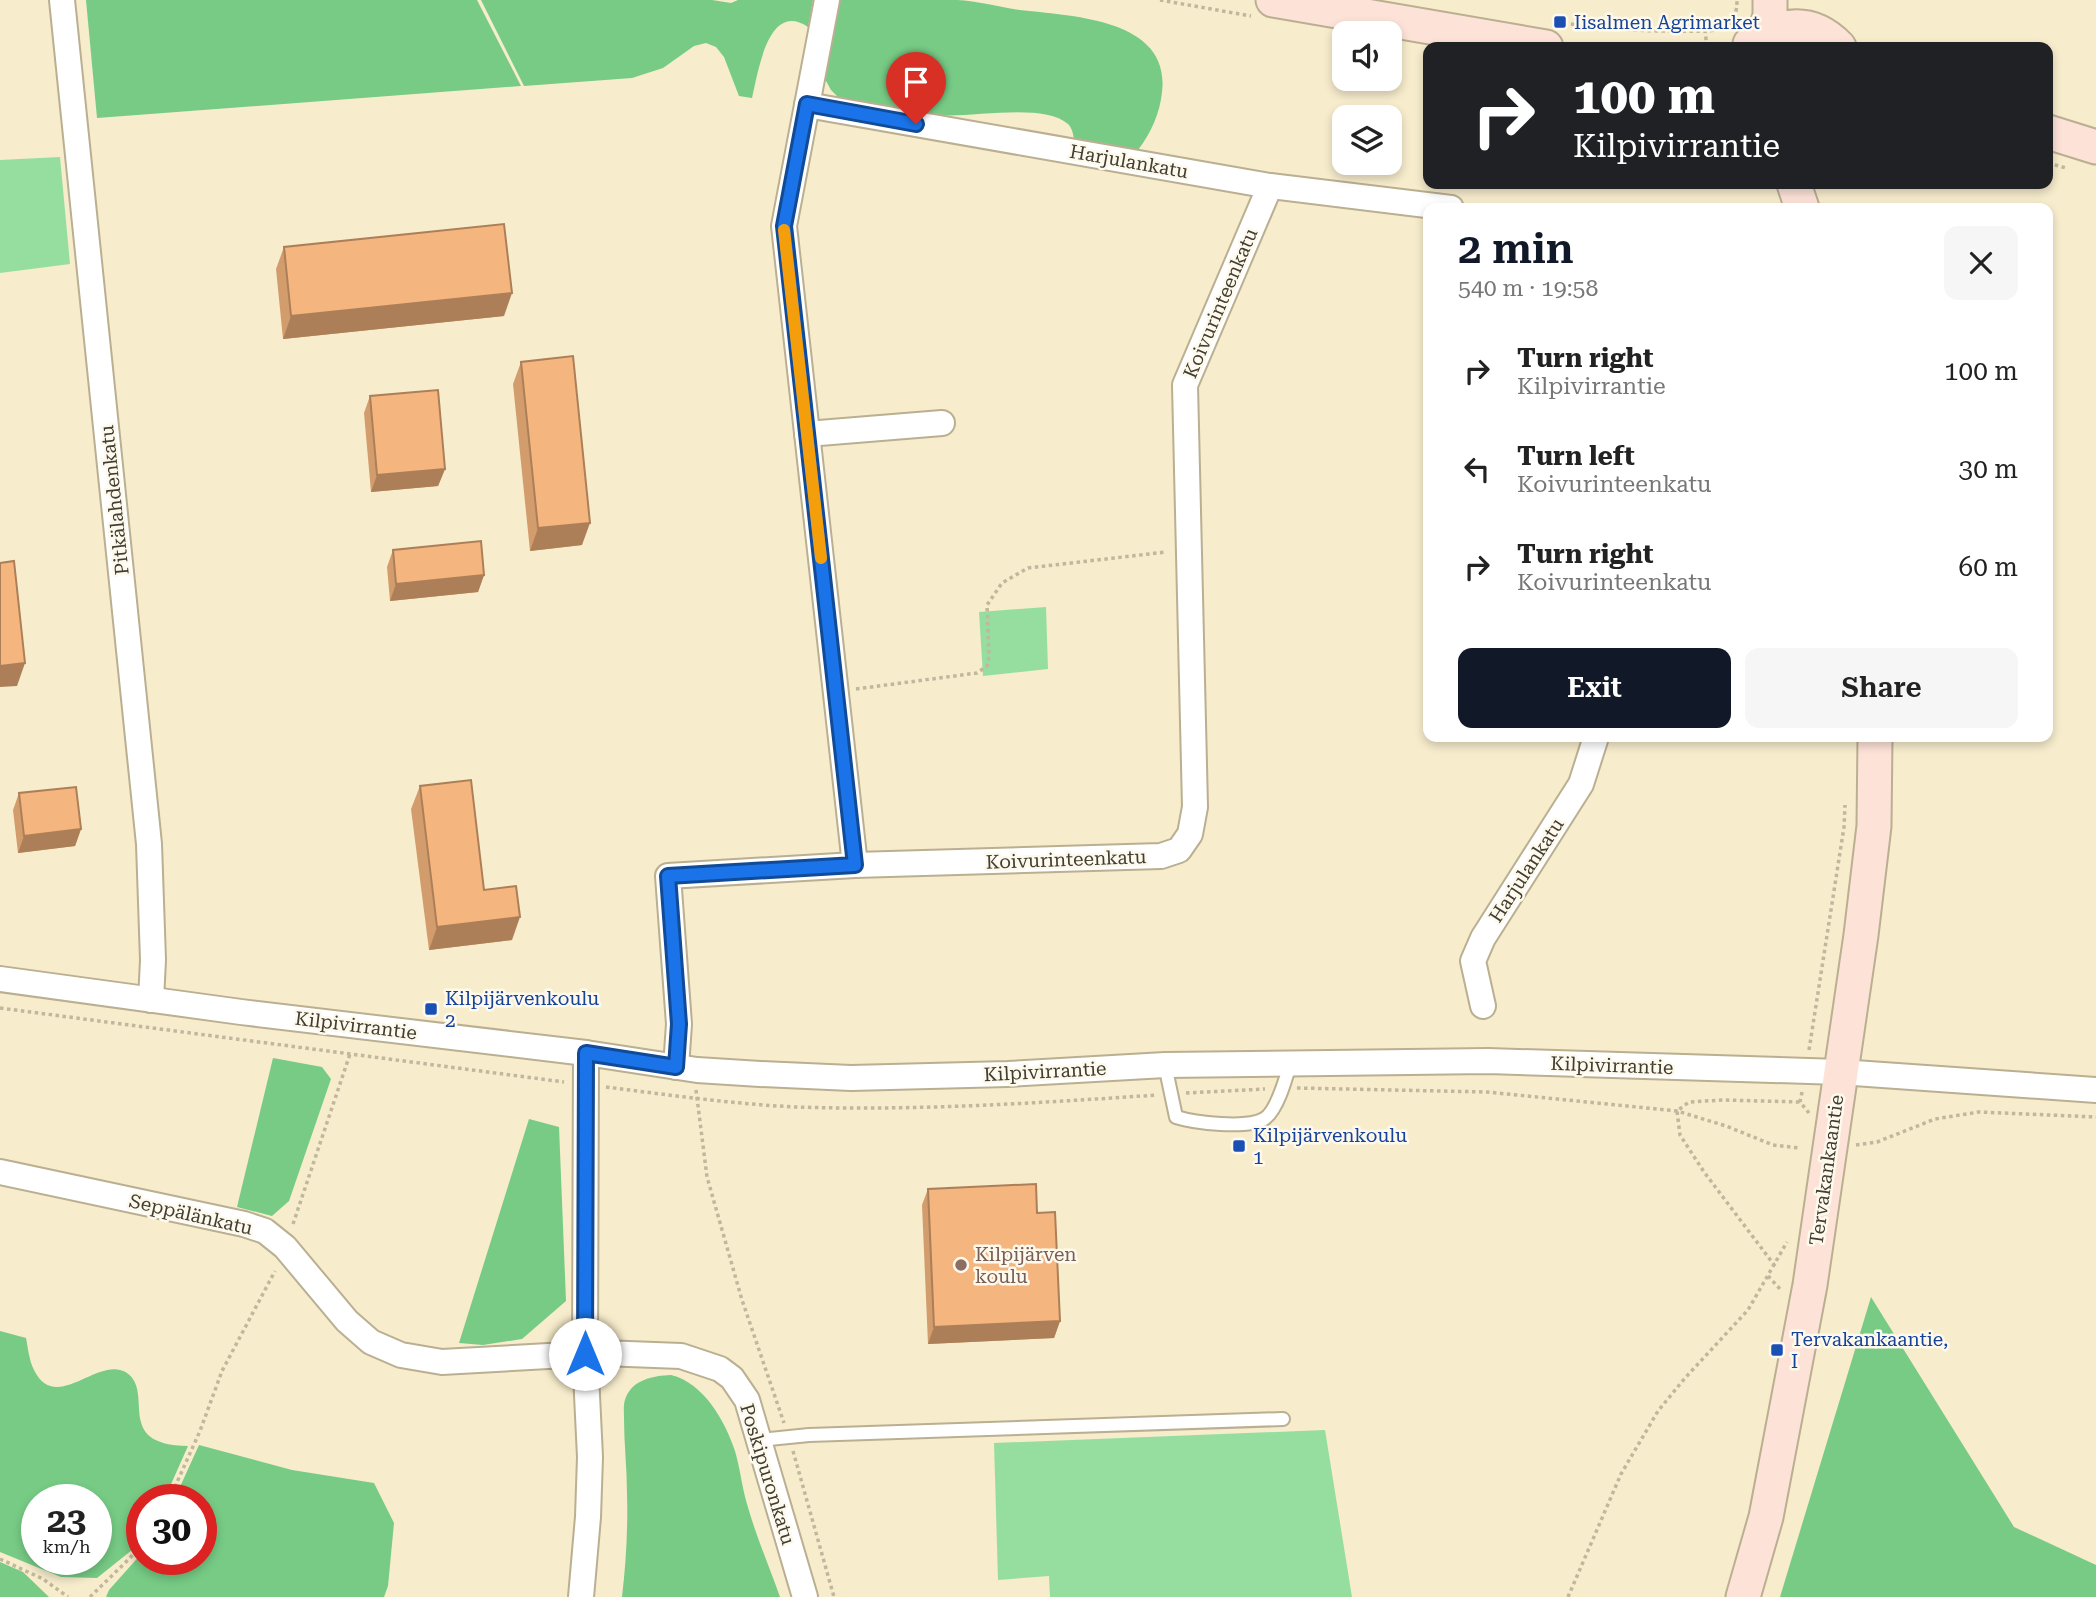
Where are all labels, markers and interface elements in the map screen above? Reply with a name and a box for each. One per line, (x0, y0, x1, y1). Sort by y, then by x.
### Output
place label: Iisalmen Agrimarket (1574, 11, 1760, 34)
marker: Iisalmen Agrimarket (1552, 14, 1568, 30)
map controls (1332, 21, 1402, 175)
button: sound (1332, 21, 1402, 91)
pin (886, 52, 946, 124)
icon: arrive (897, 63, 935, 101)
text: 100 m (1573, 68, 1715, 125)
icon: right (1458, 70, 1549, 161)
button: layers (1332, 105, 1402, 175)
text: Kilpivirrantie (1573, 127, 1780, 165)
street label: Harjulankatu (1068, 140, 1190, 183)
text: 2 min (1458, 224, 1574, 273)
street label: Koivurinteenkatu (1178, 225, 1262, 382)
button: close (1944, 226, 2018, 300)
text: 540 m · 19:58 (1458, 275, 1598, 302)
text: Turn right (1517, 343, 1653, 373)
icon: right (1458, 352, 1496, 390)
text: 100 m (1944, 356, 2018, 386)
text: Kilpivirrantie (1517, 373, 1666, 400)
street label: Pitkälahdenkatu (95, 424, 134, 576)
text: Turn left (1517, 441, 1635, 471)
icon: left (1458, 450, 1496, 488)
text: 30 m (1959, 454, 2018, 484)
text: Koivurinteenkatu (1517, 471, 1711, 498)
text: Turn right (1517, 539, 1653, 569)
icon: right (1458, 548, 1496, 586)
text: 60 m (1959, 552, 2018, 582)
text: Koivurinteenkatu (1517, 569, 1711, 596)
button: Exit (1458, 648, 1731, 728)
button: Share (1745, 648, 2018, 728)
street label: Harjulankatu (1484, 814, 1569, 927)
street label: Koivurinteenkatu (985, 845, 1147, 874)
place label: Kilpijärvenkoulu 2 (445, 987, 599, 1032)
marker: Kilpijärvenkoulu 2 (423, 1001, 439, 1017)
street label: Kilpivirrantie (294, 1007, 418, 1044)
street label: Kilpivirrantie (1550, 1052, 1674, 1079)
street label: Kilpivirrantie (983, 1057, 1107, 1086)
street label: Tervakankaantie (1805, 1093, 1848, 1247)
place label: Kilpijärvenkoulu 1 (1253, 1124, 1407, 1169)
marker: Kilpijärvenkoulu 1 (1231, 1138, 1247, 1154)
street label: Seppälänkatu (127, 1189, 255, 1240)
place label: Kilpijärven koulu (975, 1243, 1077, 1288)
marker: Kilpijärven koulu (953, 1257, 969, 1273)
position arrow (548, 1317, 622, 1391)
place label: Tervakankaantie, I (1791, 1328, 1948, 1373)
marker: Tervakankaantie, I (1769, 1342, 1785, 1358)
street label: Poskipuronkatu (735, 1401, 800, 1548)
speed limit sign: 30 (126, 1484, 217, 1575)
text: 23 (47, 1500, 86, 1541)
text: km/h (42, 1536, 91, 1557)

